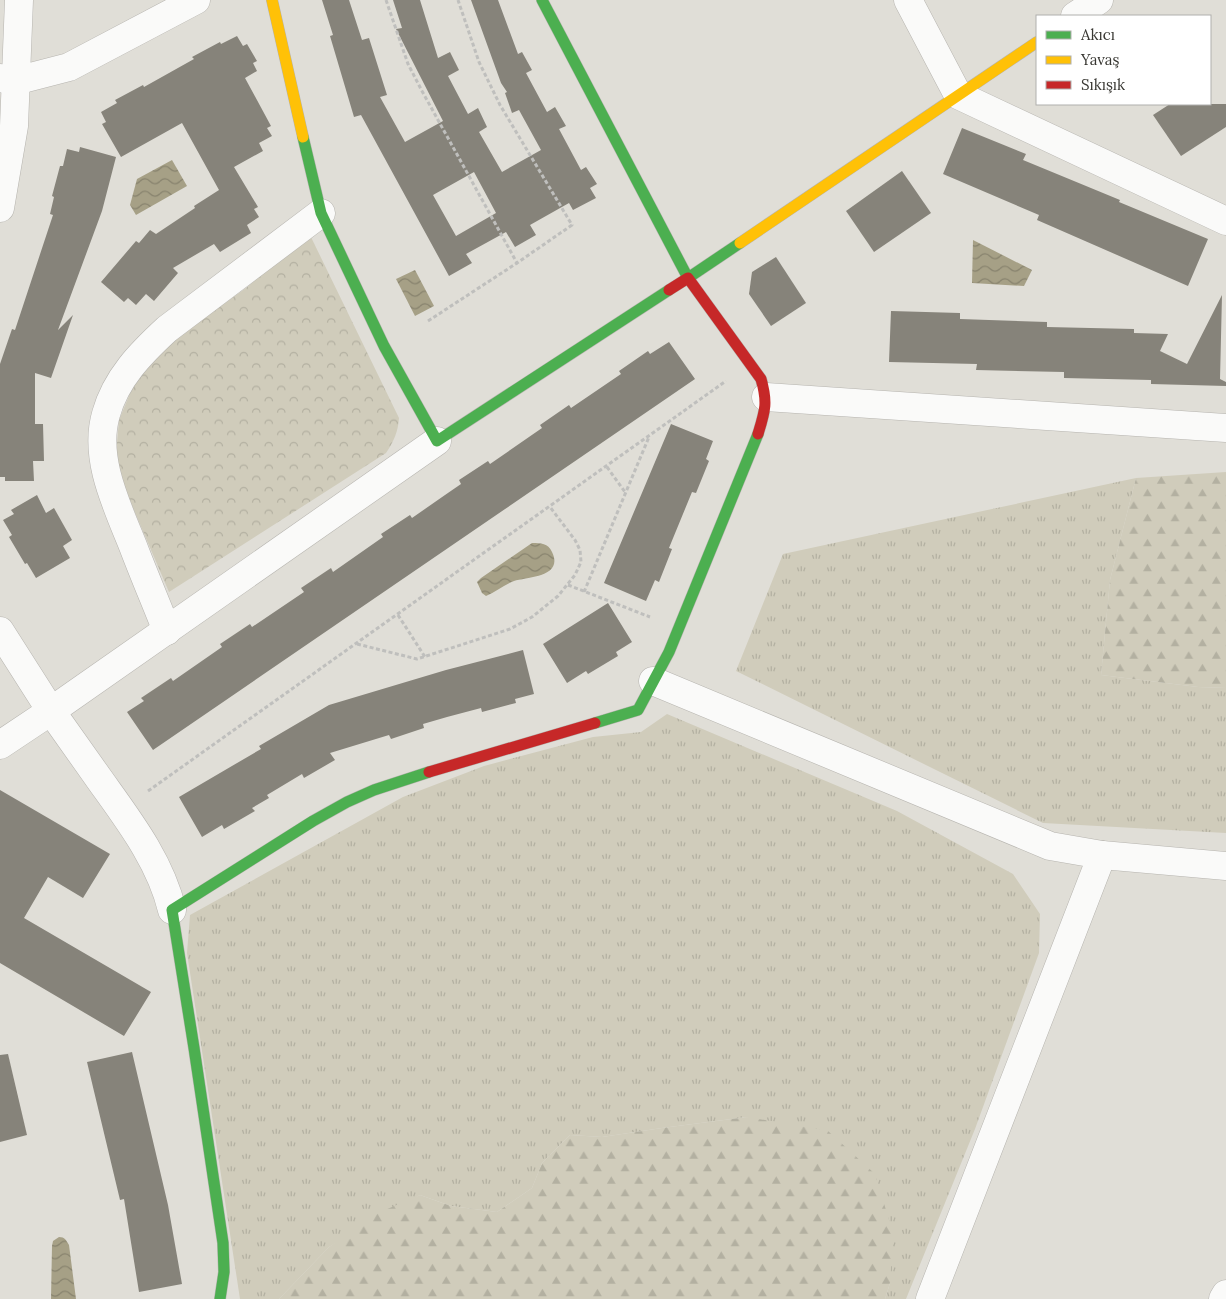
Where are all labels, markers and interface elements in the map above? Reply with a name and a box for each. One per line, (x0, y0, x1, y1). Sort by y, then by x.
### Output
legend (1036, 15, 1211, 105)
text: Akıcı (1080, 25, 1115, 44)
text: Yavaş (1080, 50, 1120, 69)
text: Sıkışık (1081, 75, 1125, 94)

